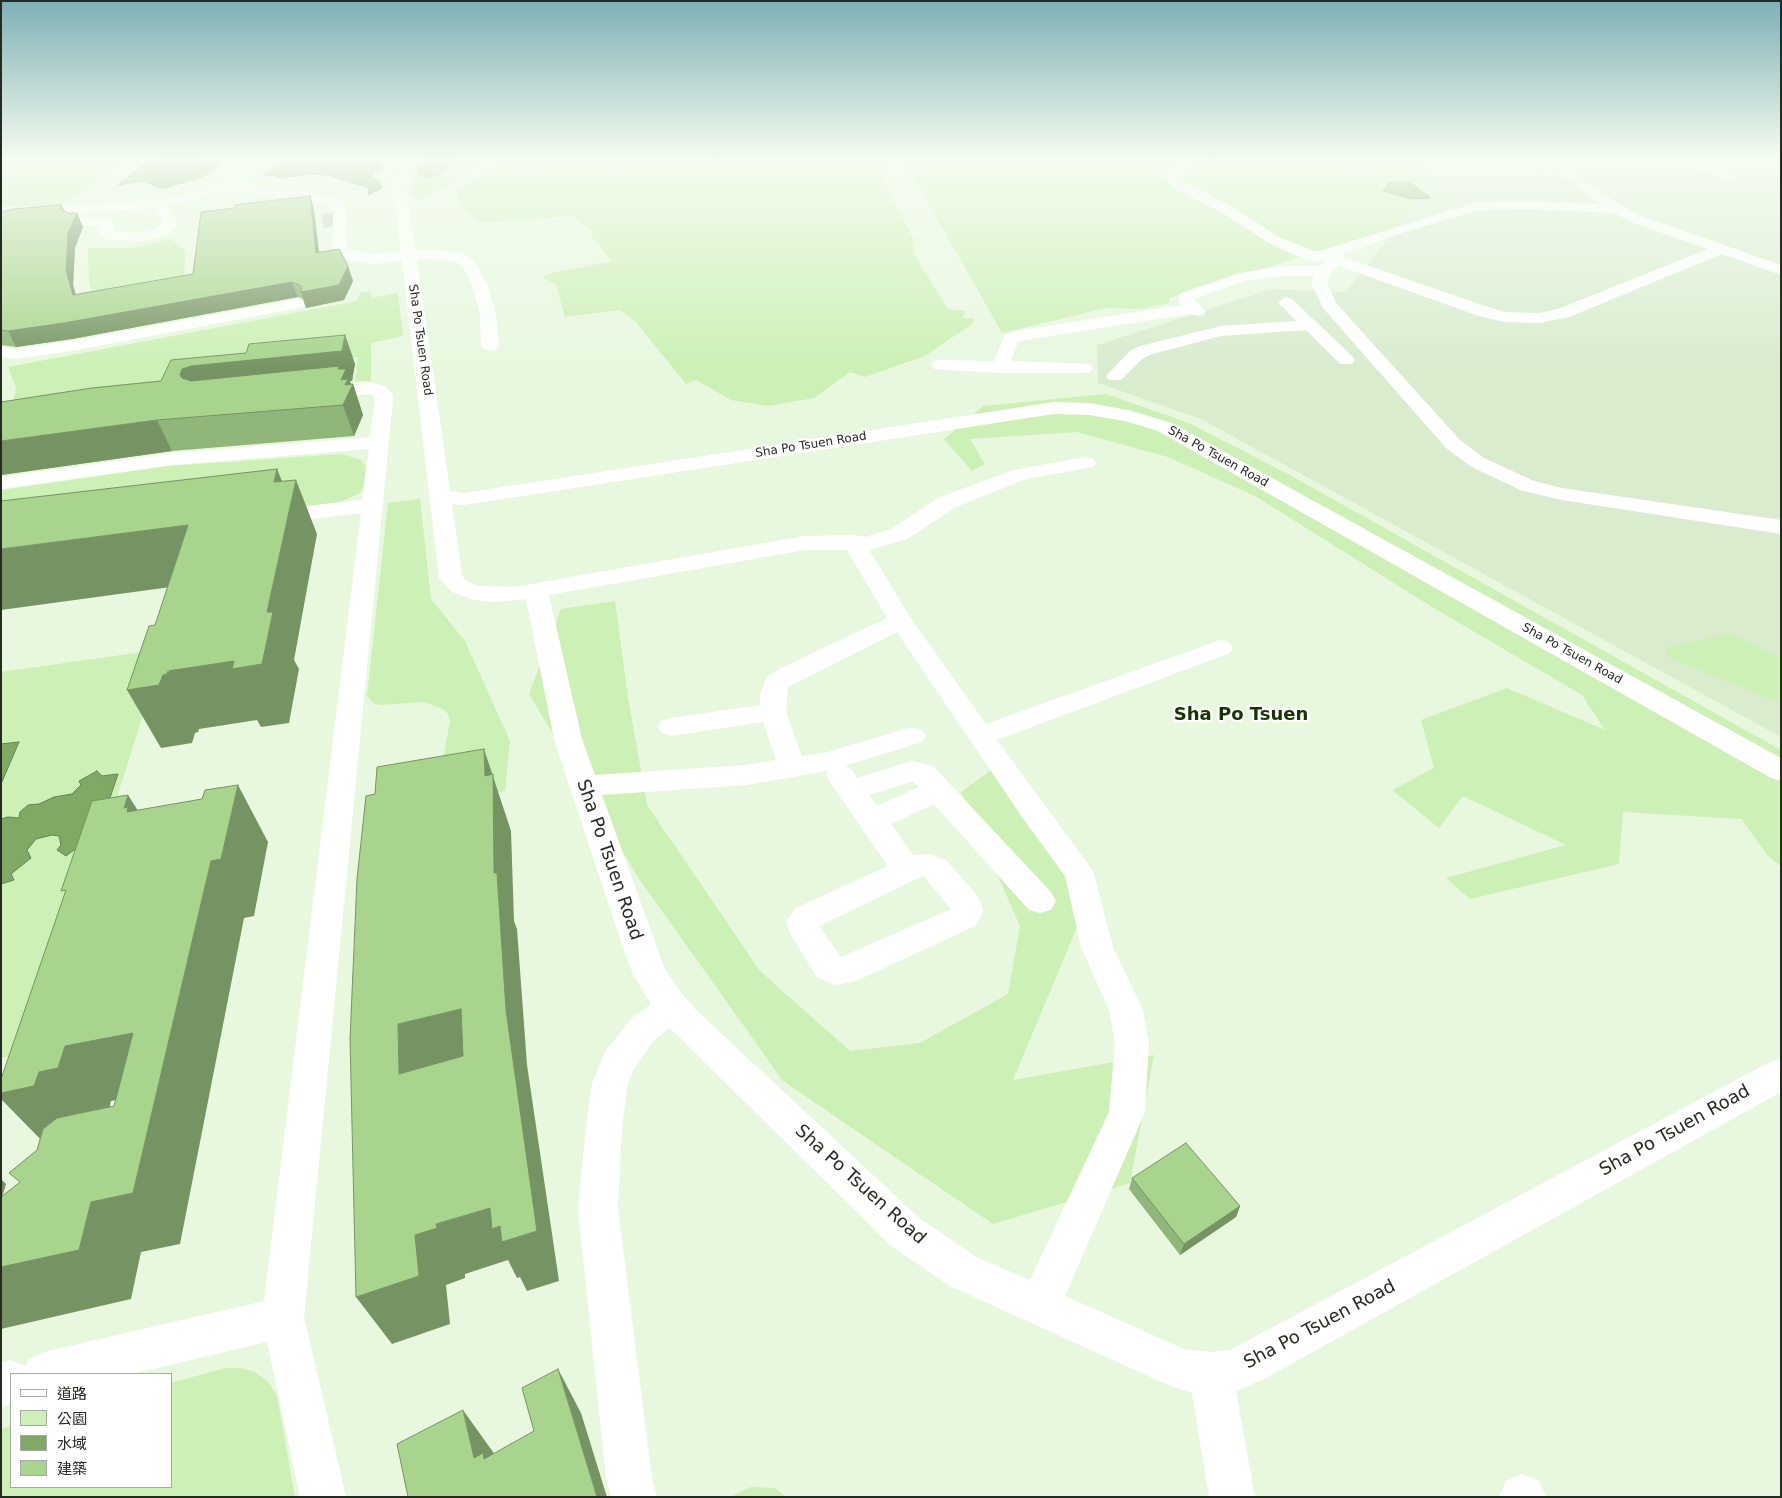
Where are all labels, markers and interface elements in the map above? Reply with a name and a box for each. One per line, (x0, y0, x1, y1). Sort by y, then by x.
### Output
street label: Sha Po Tsuen Road (405, 283, 435, 397)
street label: Sha Po Tsuen Road (1165, 423, 1271, 491)
street label: Sha Po Tsuen Road (754, 429, 868, 461)
street label: Sha Po Tsuen Road (1519, 620, 1625, 688)
district label: Sha Po Tsuen (1174, 704, 1308, 726)
street label: Sha Po Tsuen Road (571, 777, 647, 943)
street label: Sha Po Tsuen Road (1596, 1081, 1754, 1181)
street label: Sha Po Tsuen Road (790, 1121, 930, 1249)
street label: Sha Po Tsuen Road (1240, 1276, 1400, 1374)
legend (10, 1373, 172, 1488)
text: 道路 (57, 1385, 87, 1403)
text: 公園 (57, 1410, 87, 1428)
text: 水域 (57, 1435, 87, 1453)
text: 建築 (57, 1460, 87, 1478)

